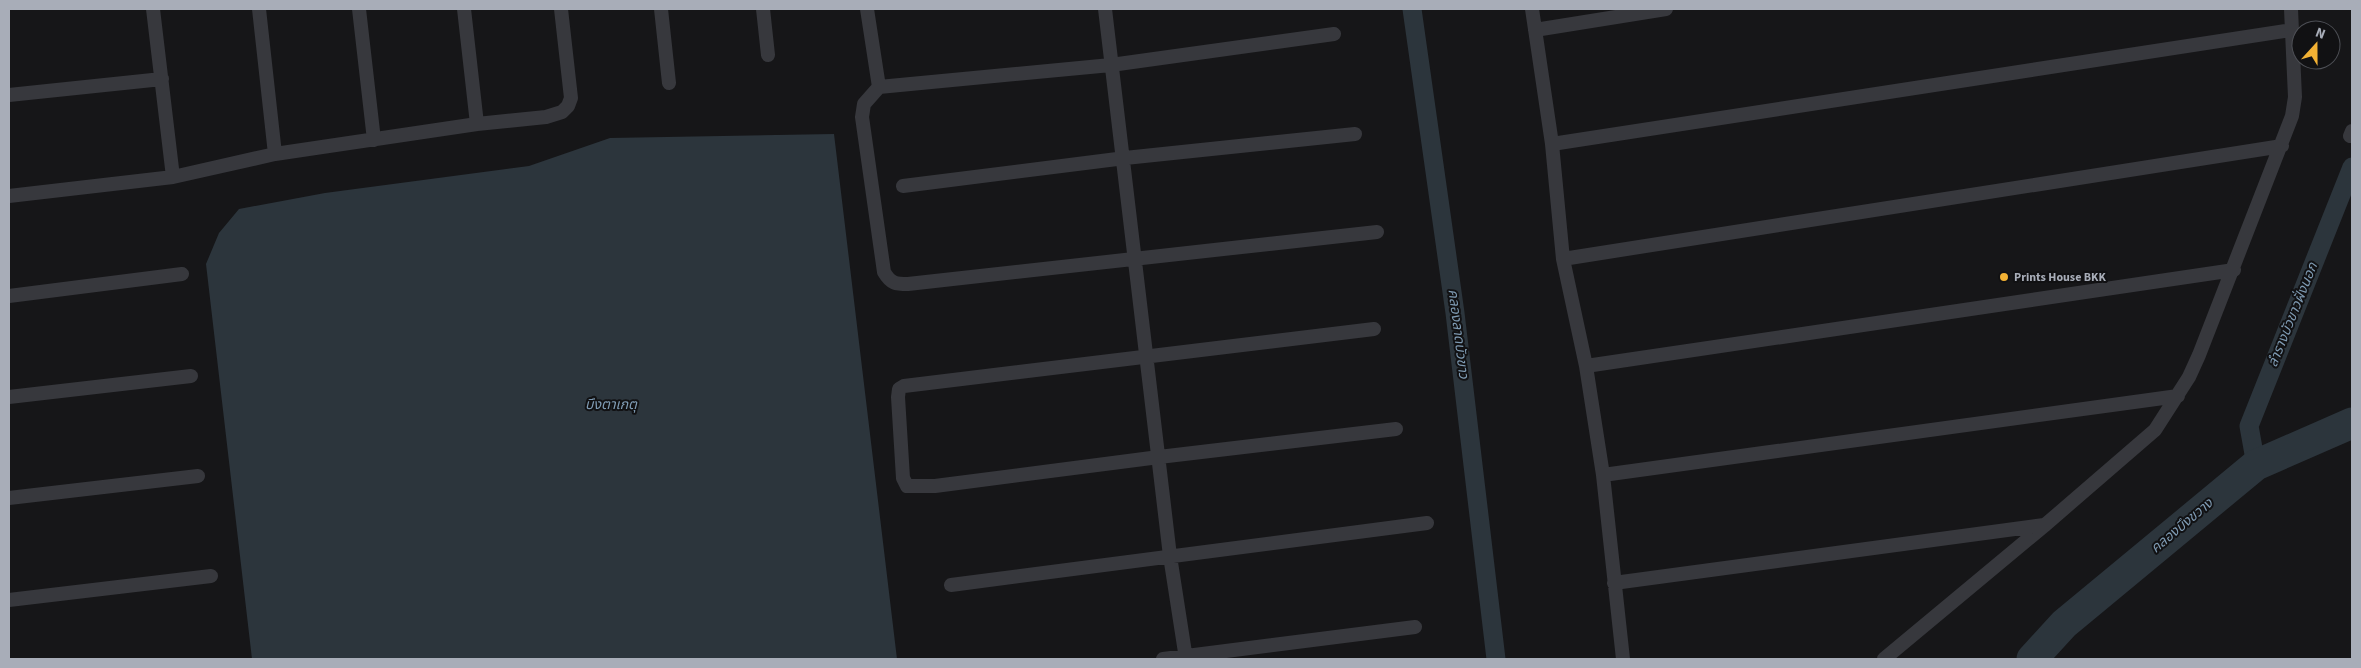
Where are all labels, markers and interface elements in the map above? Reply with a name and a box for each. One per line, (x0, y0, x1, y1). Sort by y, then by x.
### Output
north arrow (2291, 20, 2341, 70)
text: N (2312, 23, 2328, 45)
water label: ลำรางบัวขาวฝั่งนอก (2263, 259, 2323, 370)
place label: Prints House BKK (2014, 269, 2106, 286)
marker: Prints House BKK (1998, 271, 2010, 283)
water label: คลองลาดบัวขาว (1443, 288, 1474, 381)
water label: บึงตาเกตุ (585, 395, 638, 415)
water label: คลองบึงขวาง (2147, 493, 2219, 558)

